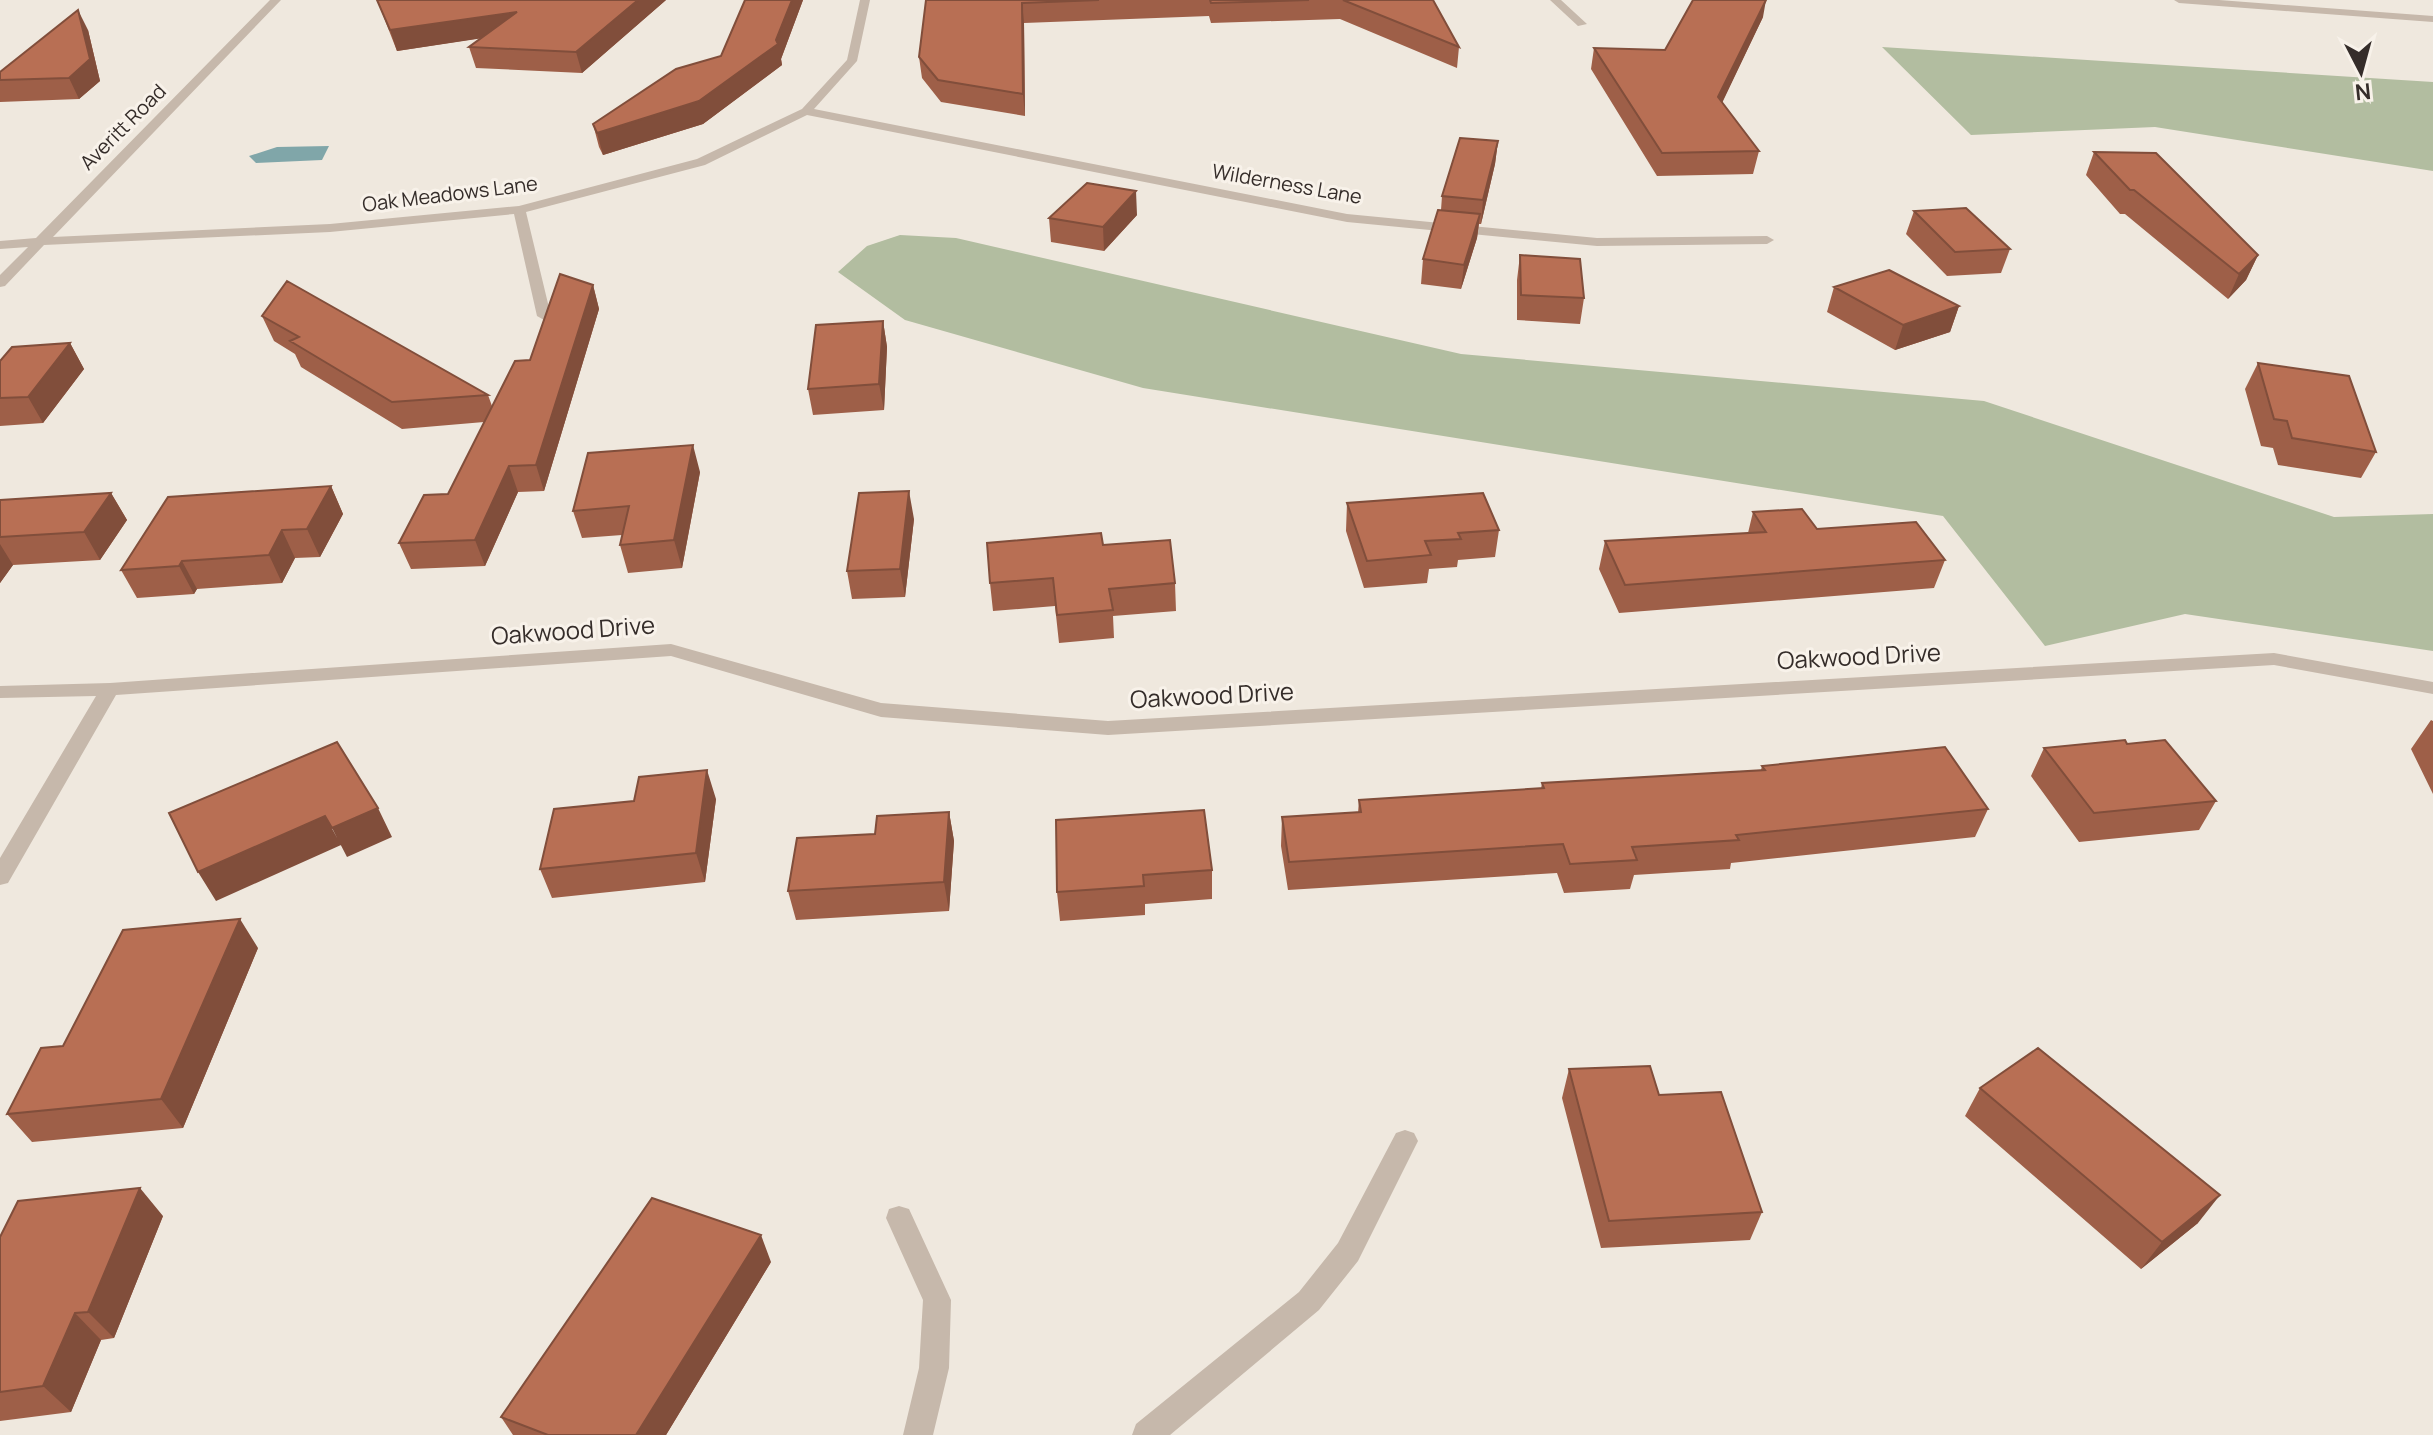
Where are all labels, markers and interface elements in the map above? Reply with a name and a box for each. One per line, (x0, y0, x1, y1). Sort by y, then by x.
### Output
north arrow (2321, 32, 2401, 112)
text: N (2354, 76, 2373, 108)
street label: Averitt Road (74, 78, 172, 176)
street label: Wilderness Lane (1210, 157, 1364, 210)
street label: Oak Meadows Lane (361, 169, 539, 218)
street label: Oakwood Drive (490, 607, 656, 652)
street label: Oakwood Drive (1776, 635, 1942, 676)
street label: Oakwood Drive (1129, 674, 1295, 715)

